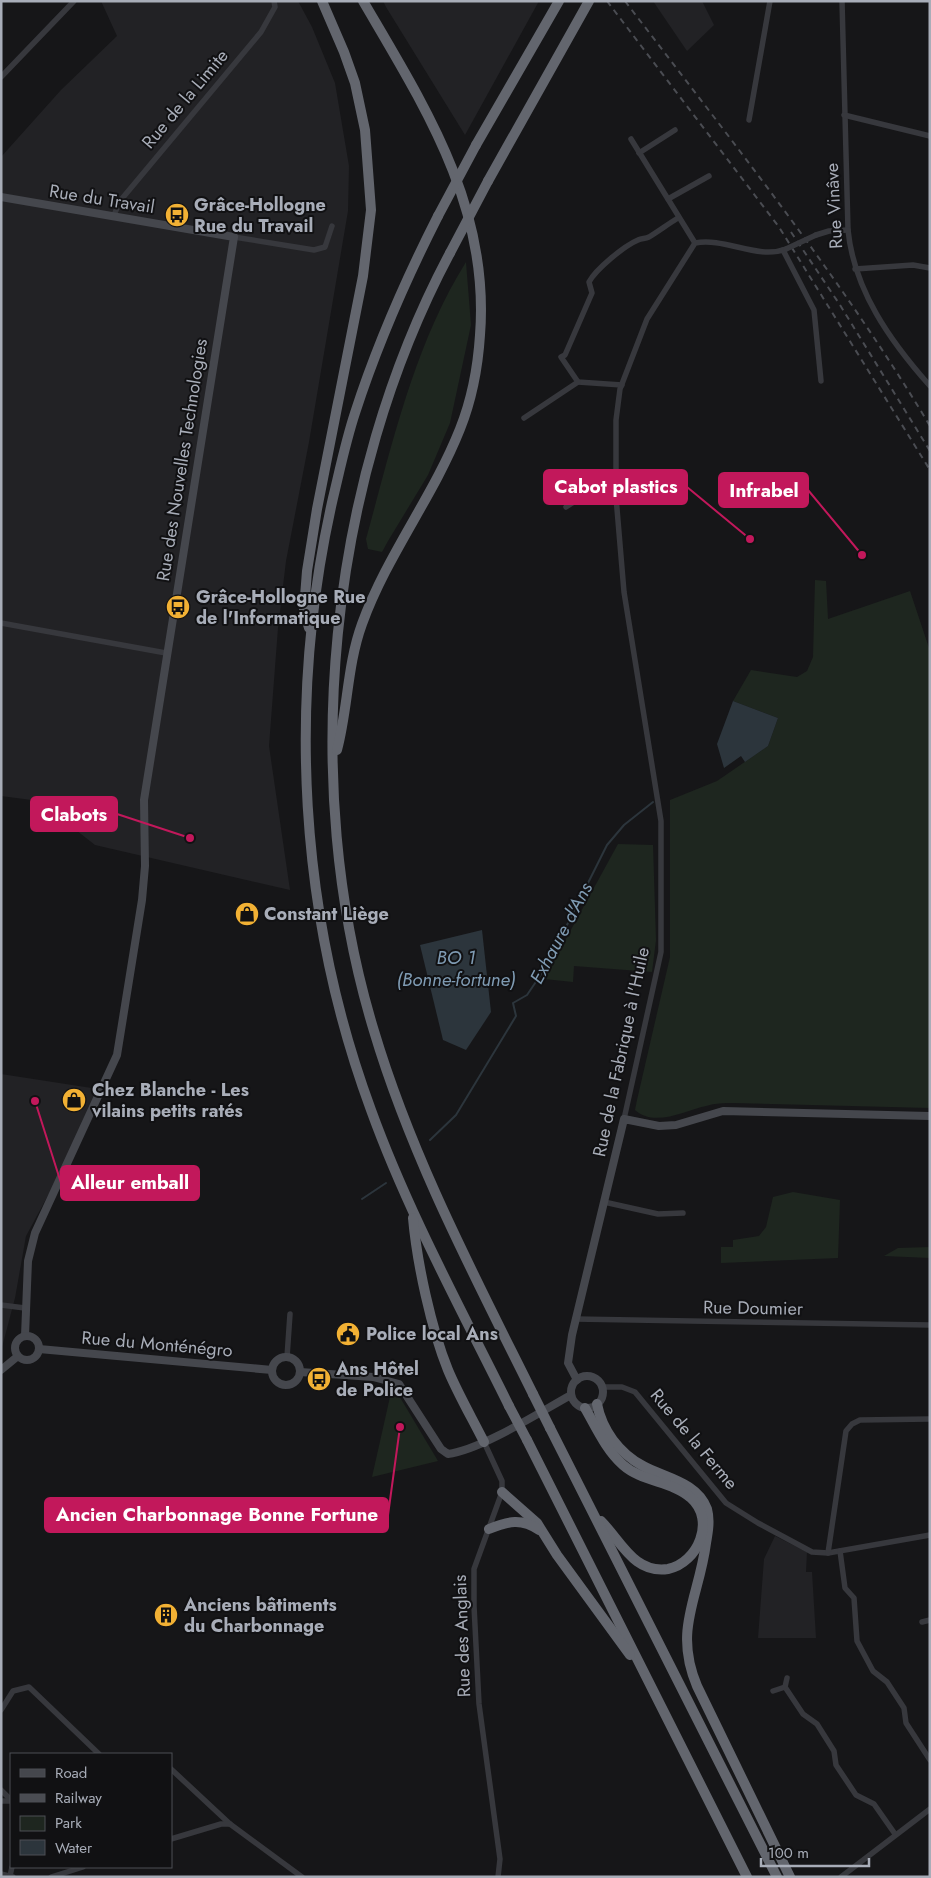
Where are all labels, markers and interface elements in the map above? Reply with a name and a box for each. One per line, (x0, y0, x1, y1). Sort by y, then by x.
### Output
street label: Rue de la Limite (136, 44, 234, 154)
street label: Rue Vinâve (819, 162, 849, 250)
street label: Rue du Travail (47, 178, 157, 220)
place label: Grâce-Hollogne Rue du Travail (194, 192, 326, 239)
bus stop icon: Grâce-Hollogne Rue du Travail (164, 202, 190, 228)
street label: Rue des Nouvelles Technologies (150, 337, 214, 583)
callout: Cabot plastics (544, 470, 687, 504)
text: Cabot plastics (554, 473, 678, 500)
callout: Infrabel (719, 473, 808, 507)
text: Infrabel (729, 477, 799, 504)
place label: Grâce-Hollogne Rue de l'Informatique (196, 584, 366, 631)
bus stop icon: Grâce-Hollogne Rue de l'Informatique (165, 594, 191, 620)
callout: Clabots (31, 797, 117, 831)
text: Clabots (41, 801, 107, 828)
water label: Exhaure d'Ans (523, 877, 599, 988)
shop icon: Constant Liège (234, 901, 260, 927)
place label: Constant Liège (264, 901, 389, 927)
water label: BO 1 (Bonne-fortune) (396, 944, 516, 993)
street label: Rue de la Fabrique à l'Huile (586, 945, 656, 1159)
place label: Chez Blanche - Les vilains petits ratés (91, 1077, 249, 1124)
shop icon: Chez Blanche - Les vilains petits ratés (61, 1087, 87, 1113)
callout: Alleur emball (61, 1166, 199, 1200)
text: Alleur emball (70, 1169, 189, 1196)
street label: Rue Doumier (703, 1294, 804, 1322)
public building icon: Police local Ans (335, 1321, 361, 1347)
place label: Police local Ans (366, 1321, 498, 1347)
street label: Rue du Monténégro (80, 1324, 234, 1364)
place label: Ans Hôtel de Police (335, 1356, 419, 1403)
bus stop icon: Ans Hôtel de Police (306, 1366, 332, 1392)
street label: Rue de la Ferme (644, 1383, 744, 1495)
callout: Ancien Charbonnage Bonne Fortune (45, 1498, 388, 1532)
text: Ancien Charbonnage Bonne Fortune (55, 1501, 378, 1528)
street label: Rue des Anglais (447, 1574, 477, 1698)
place label: Anciens bâtiments du Charbonnage (183, 1592, 337, 1639)
building icon: Anciens bâtiments du Charbonnage (153, 1602, 179, 1628)
legend (10, 1753, 172, 1868)
text: Road (55, 1762, 87, 1784)
text: Railway (55, 1787, 102, 1809)
text: Park (55, 1812, 82, 1834)
scale bar (761, 1836, 868, 1868)
text: Water (55, 1837, 93, 1859)
text: 100 m (768, 1842, 809, 1864)

